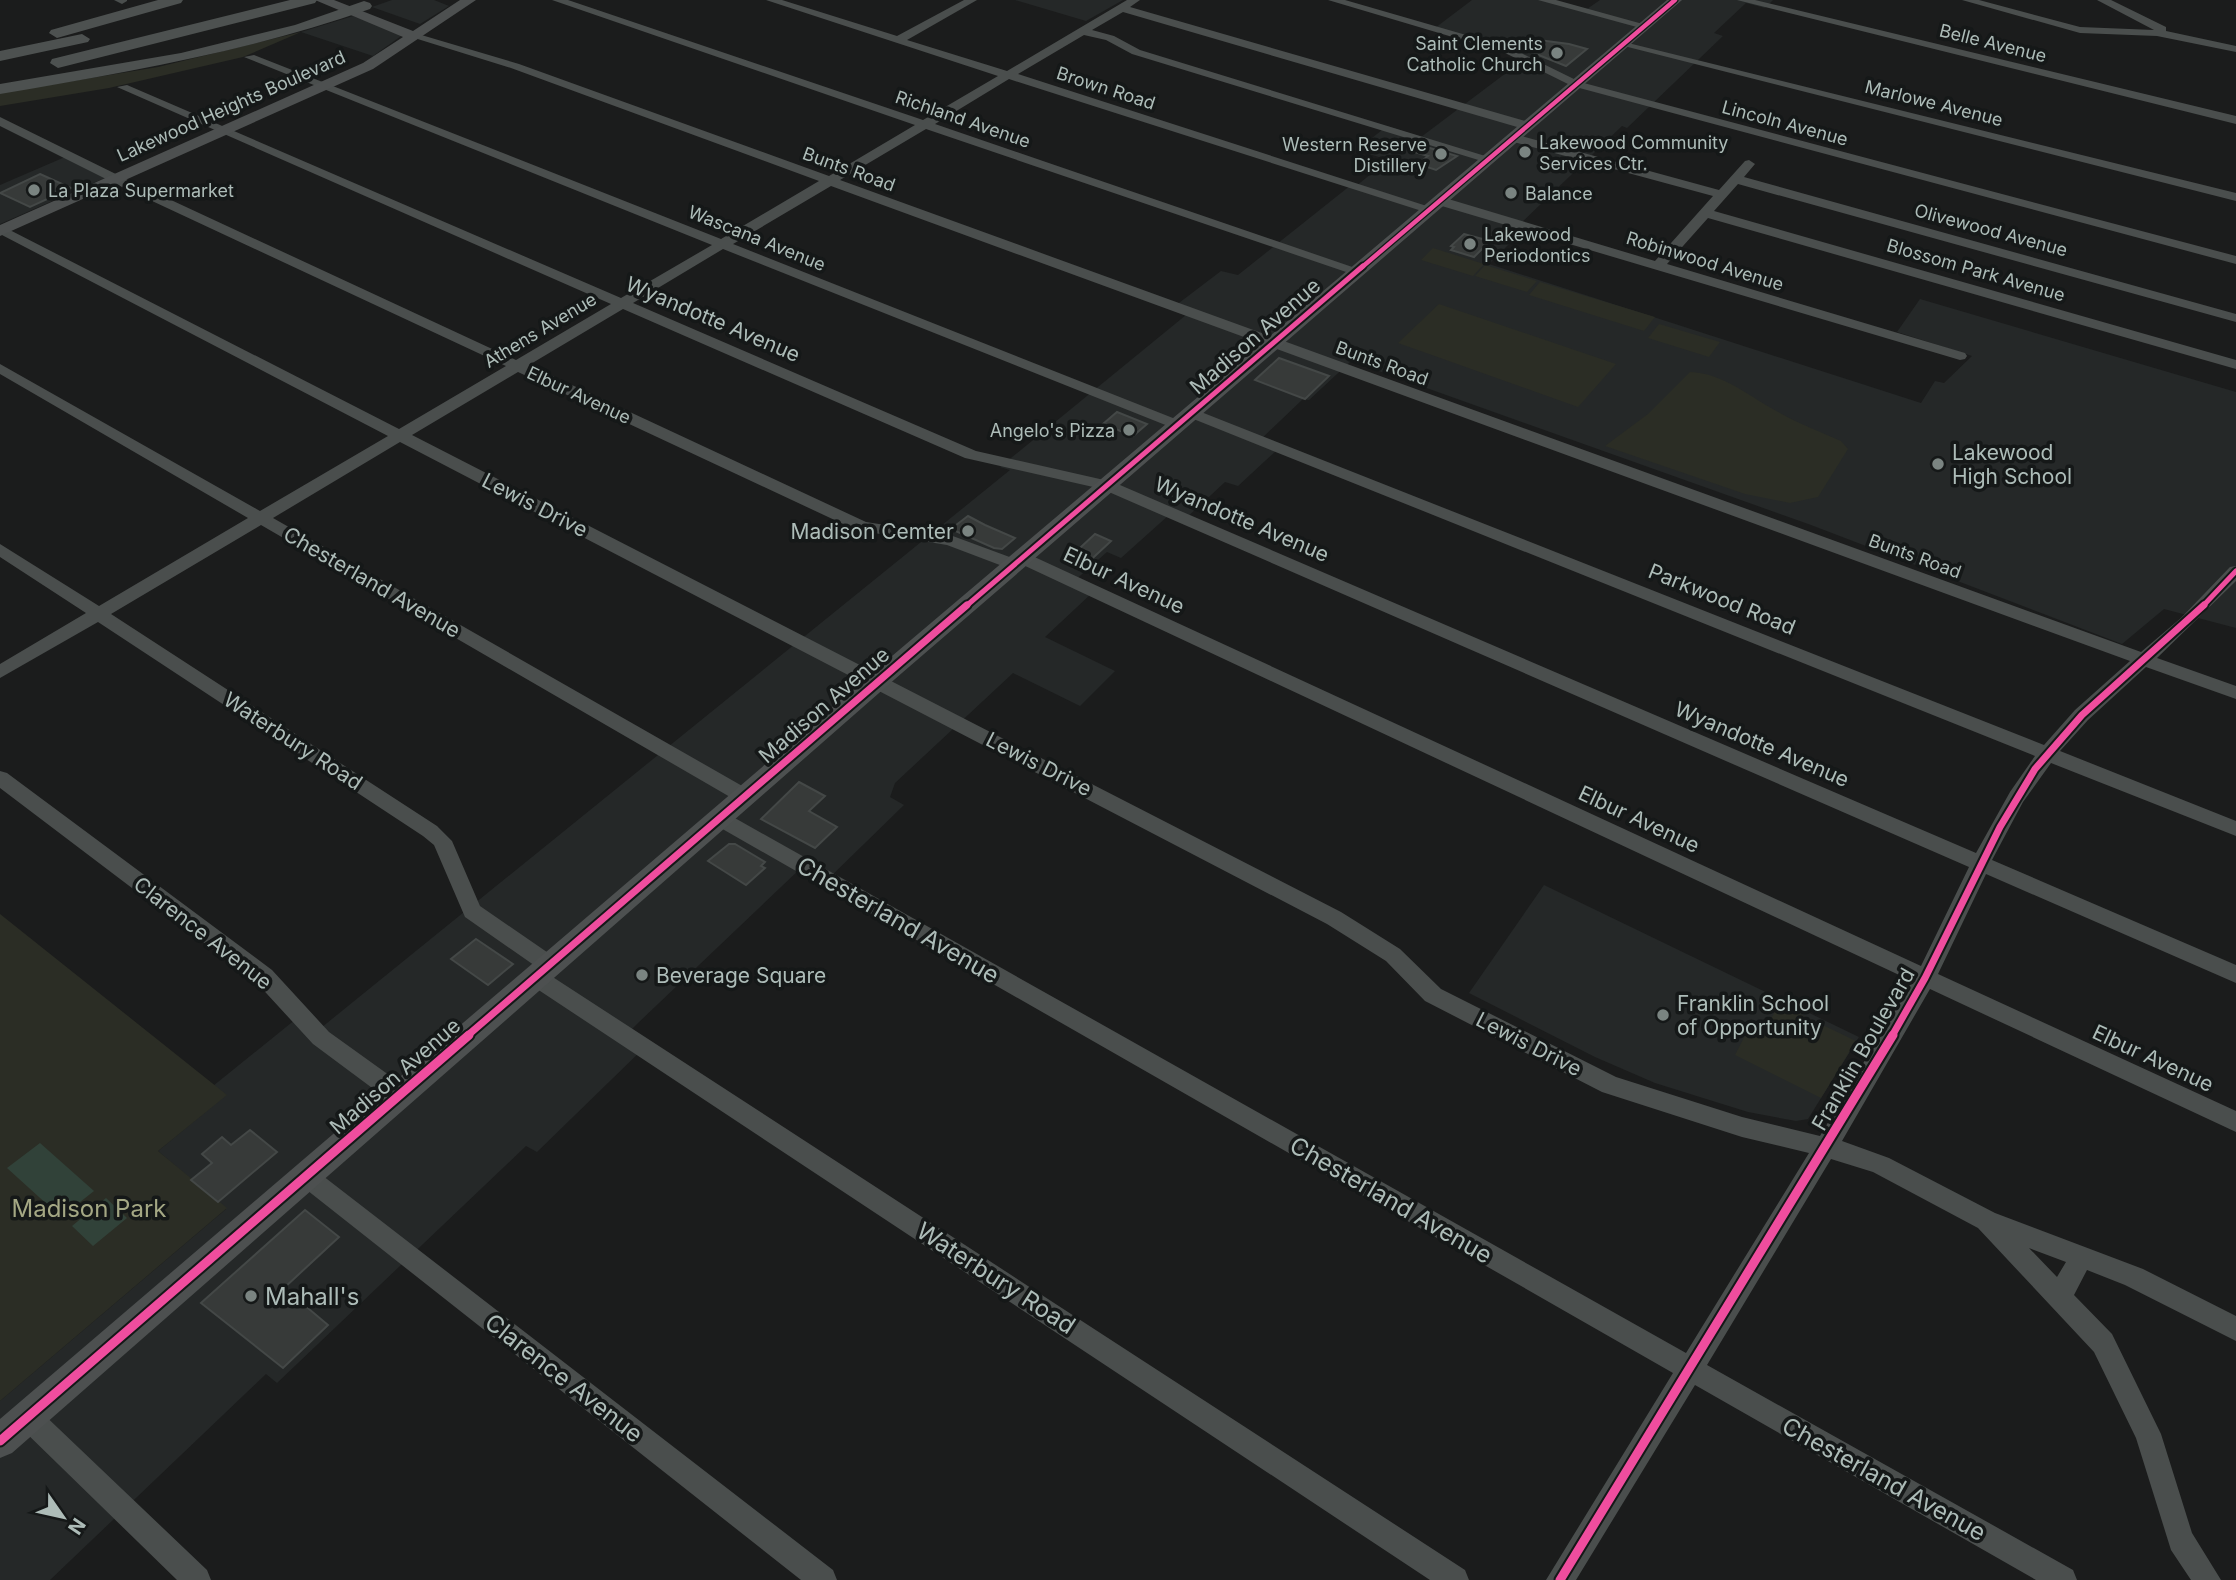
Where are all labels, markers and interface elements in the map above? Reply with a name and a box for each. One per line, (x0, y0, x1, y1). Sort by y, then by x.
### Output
street label: Belle Avenue (1937, 20, 2049, 66)
place label: Saint Clements Catholic Church (1407, 33, 1543, 75)
marker: Saint Clements Catholic Church (1549, 45, 1565, 61)
street label: Lakewood Heights Boulevard (114, 46, 348, 166)
street label: Brown Road (1054, 62, 1158, 114)
street label: Marlowe Avenue (1863, 76, 2005, 130)
street label: Richland Avenue (893, 86, 1033, 152)
street label: Lincoln Avenue (1720, 96, 1850, 150)
place label: Lakewood Community Services Ctr. (1539, 132, 1728, 174)
place label: Western Reserve Distillery (1282, 134, 1427, 176)
street label: Bunts Road (800, 143, 898, 195)
marker: Lakewood Community Services Ctr. (1517, 144, 1533, 160)
marker: Western Reserve Distillery (1433, 146, 1449, 162)
place label: La Plaza Supermarket (48, 180, 234, 201)
marker: La Plaza Supermarket (26, 182, 42, 198)
place label: Balance (1525, 183, 1593, 204)
marker: Balance (1503, 185, 1519, 201)
street label: Olivewood Avenue (1912, 199, 2070, 261)
street label: Wascana Avenue (685, 201, 829, 275)
place label: Lakewood Periodontics (1484, 224, 1591, 266)
street label: Robinwood Avenue (1624, 227, 1786, 295)
street label: Blossom Park Avenue (1884, 234, 2068, 306)
marker: Lakewood Periodontics (1462, 236, 1478, 252)
street label: Wyandotte Avenue (622, 271, 804, 367)
street label: Madison Avenue (1185, 273, 1325, 399)
street label: Athens Avenue (480, 288, 600, 372)
street label: Bunts Road (1333, 337, 1431, 389)
street label: Elbur Avenue (524, 362, 634, 428)
place label: Angelo's Pizza (990, 420, 1115, 441)
marker: Angelo's Pizza (1121, 422, 1137, 438)
place label: Lakewood High School (1952, 440, 2072, 489)
marker: Lakewood High School (1930, 456, 1946, 472)
street label: Lewis Drive (478, 468, 592, 542)
street label: Wyandotte Avenue (1151, 471, 1333, 567)
place label: Madison Cemter (791, 519, 954, 544)
street label: Chesterland Avenue (279, 521, 465, 643)
marker: Madison Cemter (960, 523, 976, 539)
street label: Bunts Road (1866, 530, 1964, 582)
street label: Elbur Avenue (1060, 541, 1188, 619)
street label: Parkwood Road (1645, 558, 1799, 640)
street label: Madison Avenue (754, 642, 894, 768)
street label: Waterbury Road (219, 687, 367, 795)
street label: Wyandotte Avenue (1671, 696, 1853, 792)
street label: Lewis Drive (982, 727, 1096, 801)
street label: Elbur Avenue (1575, 780, 1703, 858)
street label: Chesterland Avenue (792, 850, 1004, 990)
street label: Clarence Avenue (129, 871, 277, 995)
place label: Beverage Square (656, 963, 826, 988)
street label: Franklin Boulevard (1806, 963, 1920, 1135)
marker: Beverage Square (634, 967, 650, 983)
place label: Franklin School of Opportunity (1677, 991, 1829, 1040)
street label: Lewis Drive (1472, 1007, 1586, 1081)
marker: Franklin School of Opportunity (1655, 1007, 1671, 1023)
street label: Madison Avenue (325, 1013, 465, 1139)
street label: Elbur Avenue (2089, 1019, 2217, 1097)
street label: Chesterland Avenue (1285, 1130, 1497, 1270)
park label: Madison Park (11, 1194, 167, 1223)
street label: Waterbury Road (911, 1216, 1081, 1340)
place label: Mahall's (265, 1282, 359, 1311)
marker: Mahall's (243, 1288, 259, 1304)
street label: Clarence Avenue (479, 1307, 649, 1449)
street label: Chesterland Avenue (1777, 1411, 1991, 1547)
north arrow (28, 1482, 98, 1552)
text: N (63, 1514, 90, 1539)

